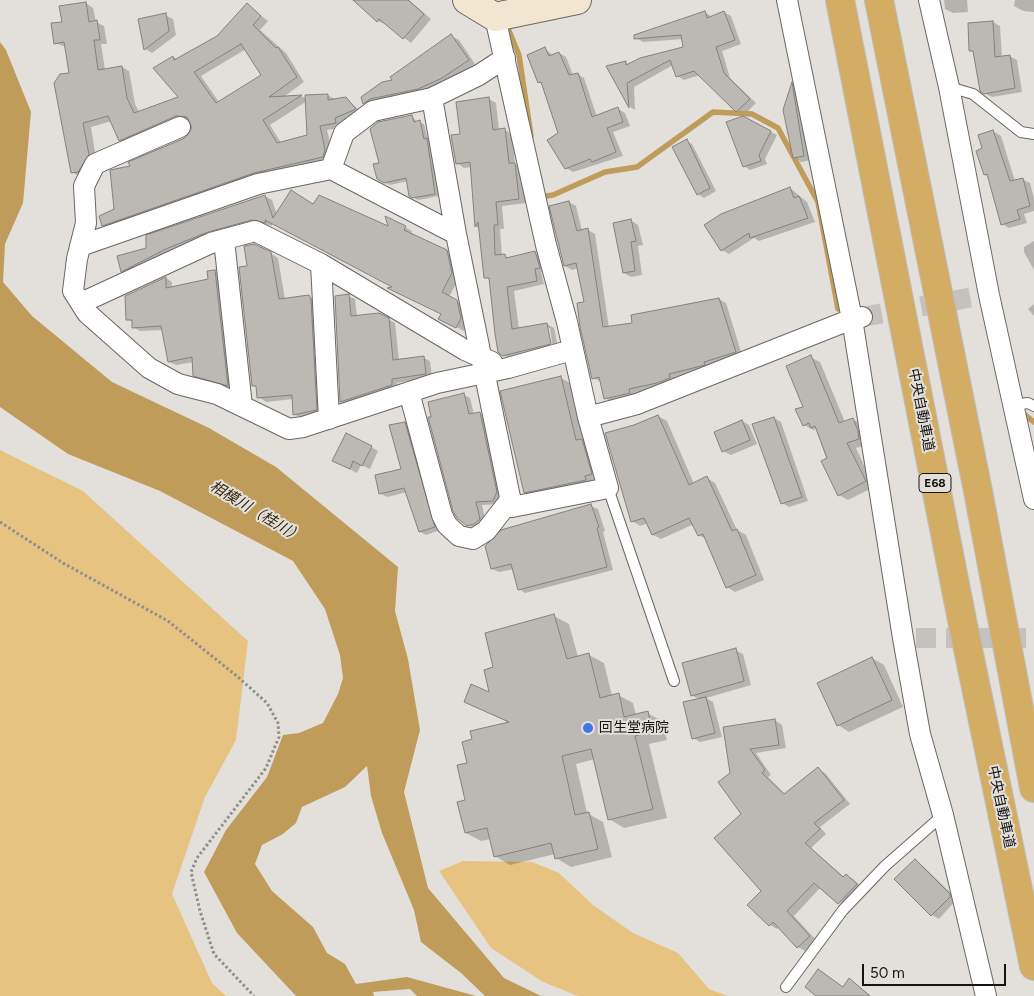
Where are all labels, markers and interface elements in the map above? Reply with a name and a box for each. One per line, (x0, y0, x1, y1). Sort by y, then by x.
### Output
street label: 中央自動車道 (905, 367, 937, 453)
road number: E68 (919, 473, 951, 492)
water label: 相模川（桂川） (206, 477, 306, 547)
place label: 回生堂病院 (599, 720, 669, 736)
marker: 回生堂病院 (581, 721, 595, 735)
street label: 中央自動車道 (984, 764, 1018, 850)
scale bar (864, 954, 1008, 986)
text: 50 m (870, 964, 905, 982)

